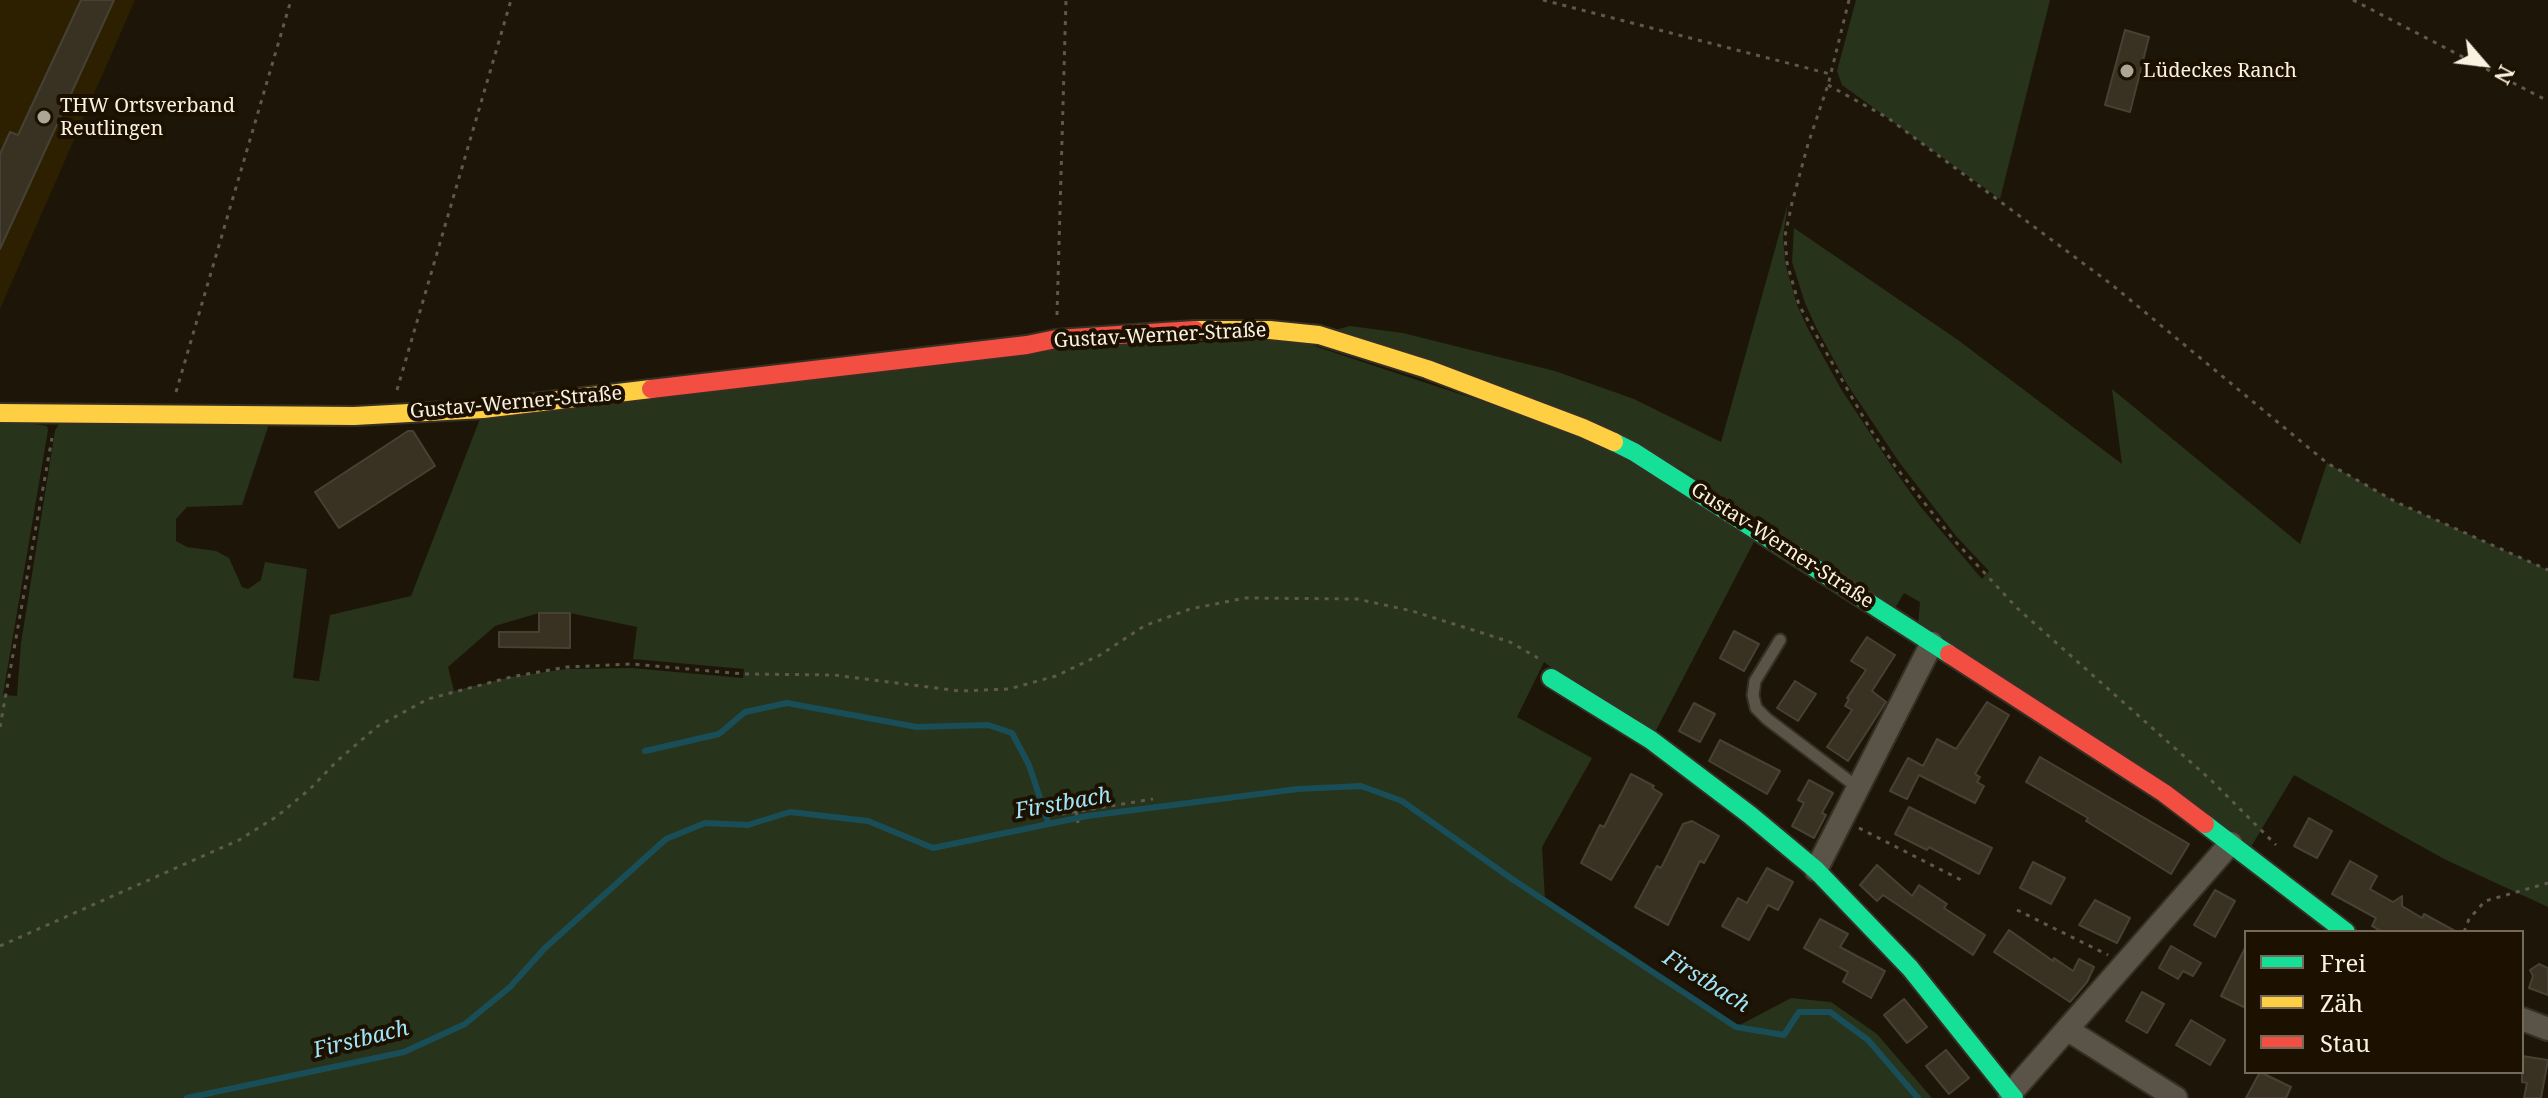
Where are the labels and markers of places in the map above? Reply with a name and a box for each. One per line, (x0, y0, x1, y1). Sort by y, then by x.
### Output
place label: Lüdeckes Ranch (2143, 59, 2297, 83)
marker: Lüdeckes Ranch (2118, 62, 2136, 80)
place label: THW Ortsverband Reutlingen (60, 94, 235, 141)
marker: THW Ortsverband Reutlingen (35, 108, 53, 126)

